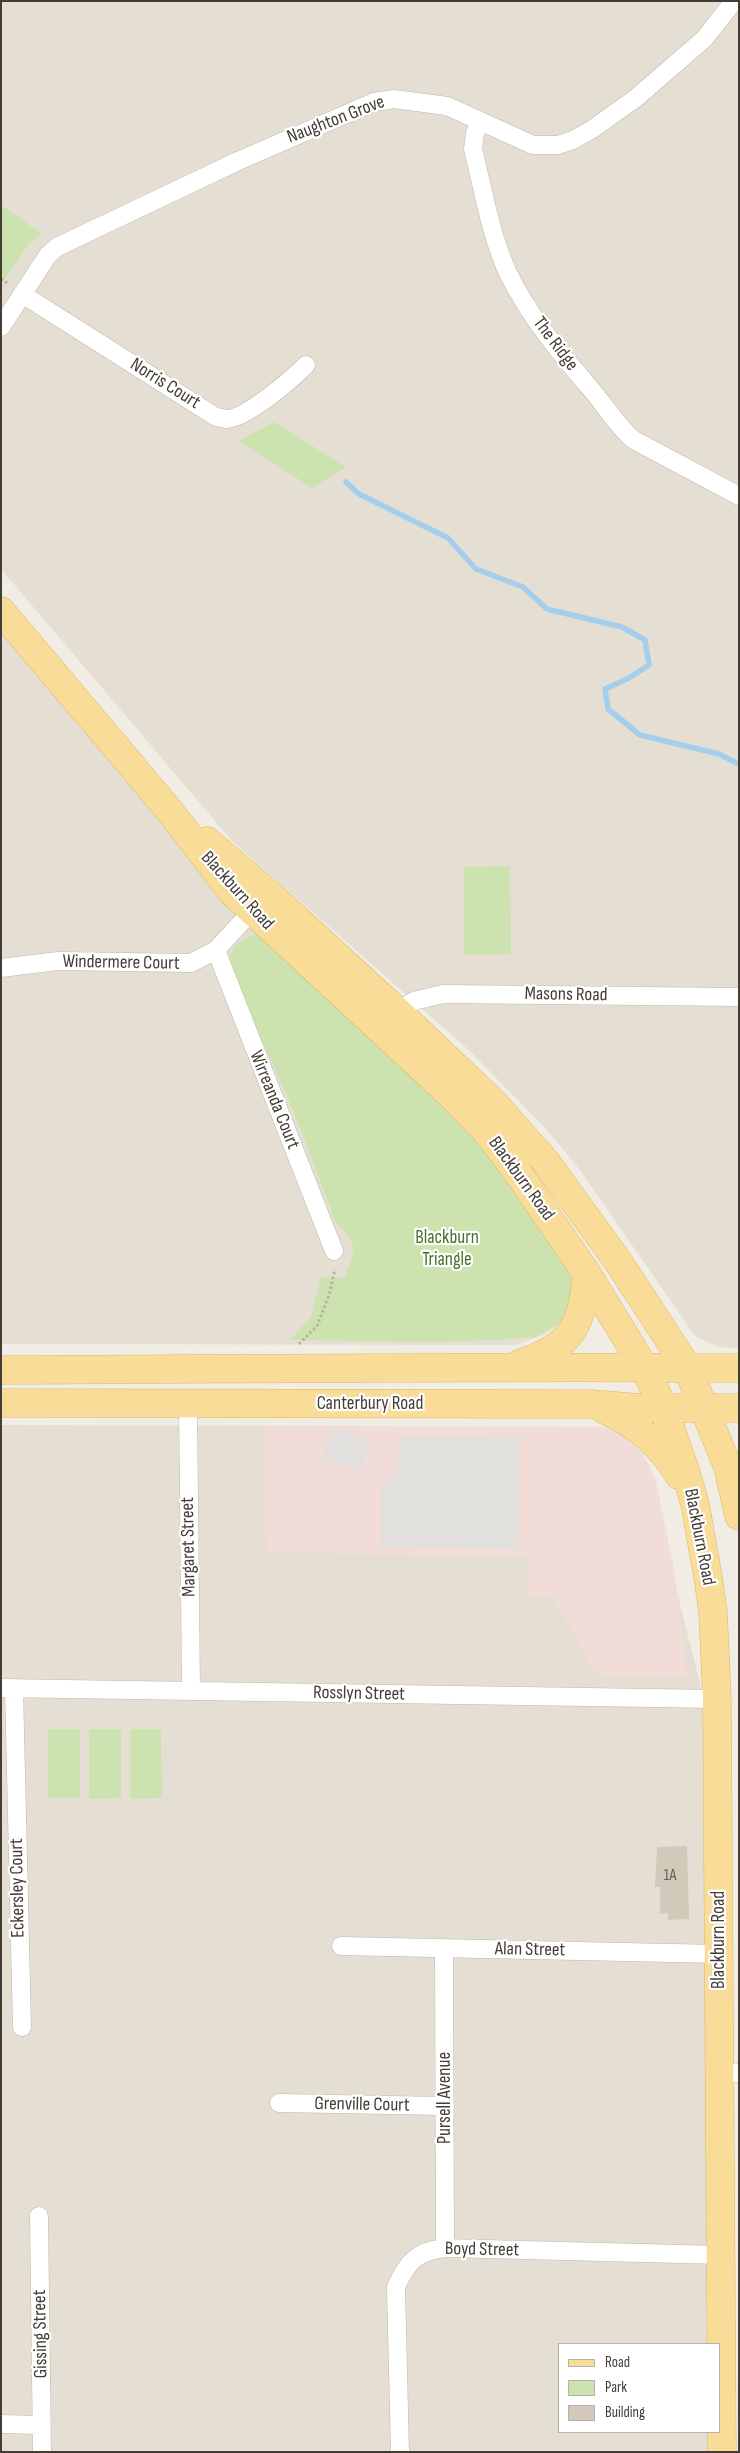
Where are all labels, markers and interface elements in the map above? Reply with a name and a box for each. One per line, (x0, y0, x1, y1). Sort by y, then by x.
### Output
street label: Naughton Grove (284, 91, 388, 149)
street label: The Ridge (527, 312, 583, 376)
street label: Norris Court (126, 354, 204, 414)
street label: Blackburn Road (196, 847, 278, 935)
street label: Windermere Court (62, 951, 180, 975)
street label: Masons Road (524, 983, 608, 1007)
street label: Wirreanda Court (244, 1047, 304, 1153)
street label: Blackburn Road (483, 1133, 559, 1225)
park label: Blackburn Triangle (415, 1227, 479, 1271)
street label: Canterbury Road (317, 1393, 423, 1415)
street label: Blackburn Road (678, 1487, 720, 1587)
street label: Margaret Street (177, 1497, 201, 1597)
street label: Rosslyn Street (313, 1682, 405, 1706)
street label: Eckersley Court (6, 1838, 30, 1938)
house number: 1A (664, 1866, 676, 1886)
street label: Blackburn Road (708, 1891, 730, 1989)
street label: Alan Street (495, 1938, 565, 1962)
street label: Pursell Avenue (434, 2052, 456, 2144)
street label: Grenville Court (314, 2093, 410, 2117)
street label: Boyd Street (445, 2238, 519, 2262)
street label: Gissing Street (29, 2289, 53, 2379)
legend (558, 2343, 720, 2433)
text: Road (605, 2353, 630, 2372)
text: Park (605, 2378, 627, 2397)
text: Building (605, 2403, 645, 2422)

